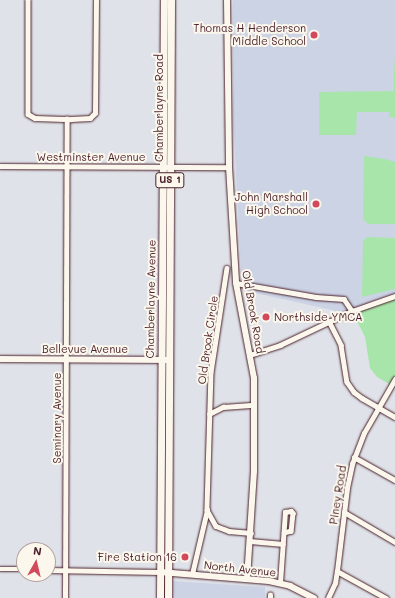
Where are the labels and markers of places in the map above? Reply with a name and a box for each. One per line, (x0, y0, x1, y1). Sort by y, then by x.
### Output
place label: Thomas H Henderson Middle School (193, 22, 306, 48)
marker: Thomas H Henderson Middle School (309, 30, 319, 40)
place label: John Marshall High School (235, 191, 308, 217)
marker: John Marshall High School (311, 199, 321, 209)
place label: Northside YMCA (274, 310, 363, 324)
marker: Northside YMCA (261, 312, 271, 322)
place label: Fire Station 16 (98, 550, 177, 564)
marker: Fire Station 16 (180, 552, 190, 562)

